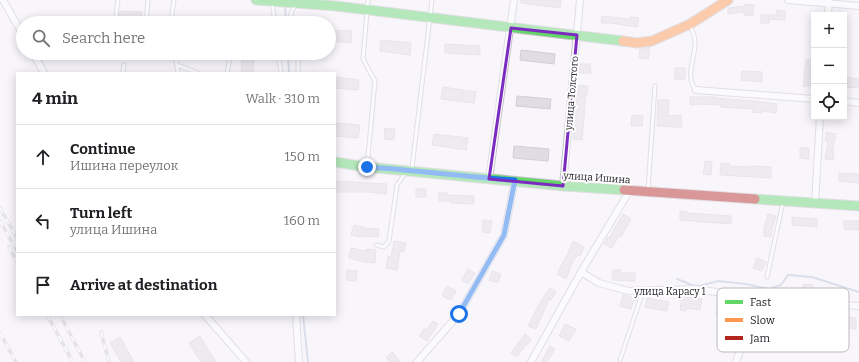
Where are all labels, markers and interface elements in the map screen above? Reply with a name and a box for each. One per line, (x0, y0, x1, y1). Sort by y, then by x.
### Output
map controls (811, 12, 847, 120)
button: + (811, 12, 847, 48)
search box (16, 16, 336, 60)
icon: search (30, 27, 52, 49)
text: Search here (62, 29, 145, 47)
button: − (811, 48, 847, 84)
street label: улица Толстого (563, 55, 581, 132)
button: locate (811, 84, 847, 120)
text: 4 min (32, 88, 78, 109)
text: Walk · 310 m (246, 91, 320, 106)
text: Continue (70, 140, 136, 158)
icon: ahead (32, 146, 54, 168)
text: 150 m (284, 149, 320, 164)
text: Ишина переулок (70, 158, 178, 173)
route end (358, 158, 376, 176)
street label: улица Ишина (562, 170, 631, 186)
text: Turn left (70, 204, 132, 222)
icon: left (32, 210, 54, 232)
text: 160 m (284, 213, 320, 228)
text: улица Ишина (70, 222, 157, 237)
icon: arrive (32, 274, 54, 296)
text: Arrive at destination (70, 276, 217, 294)
street label: улица Карасу 1 (633, 286, 706, 298)
legend (717, 288, 849, 352)
text: Fast (750, 296, 771, 309)
route start (450, 305, 468, 323)
text: Slow (750, 314, 775, 327)
text: Jam (749, 332, 770, 345)

